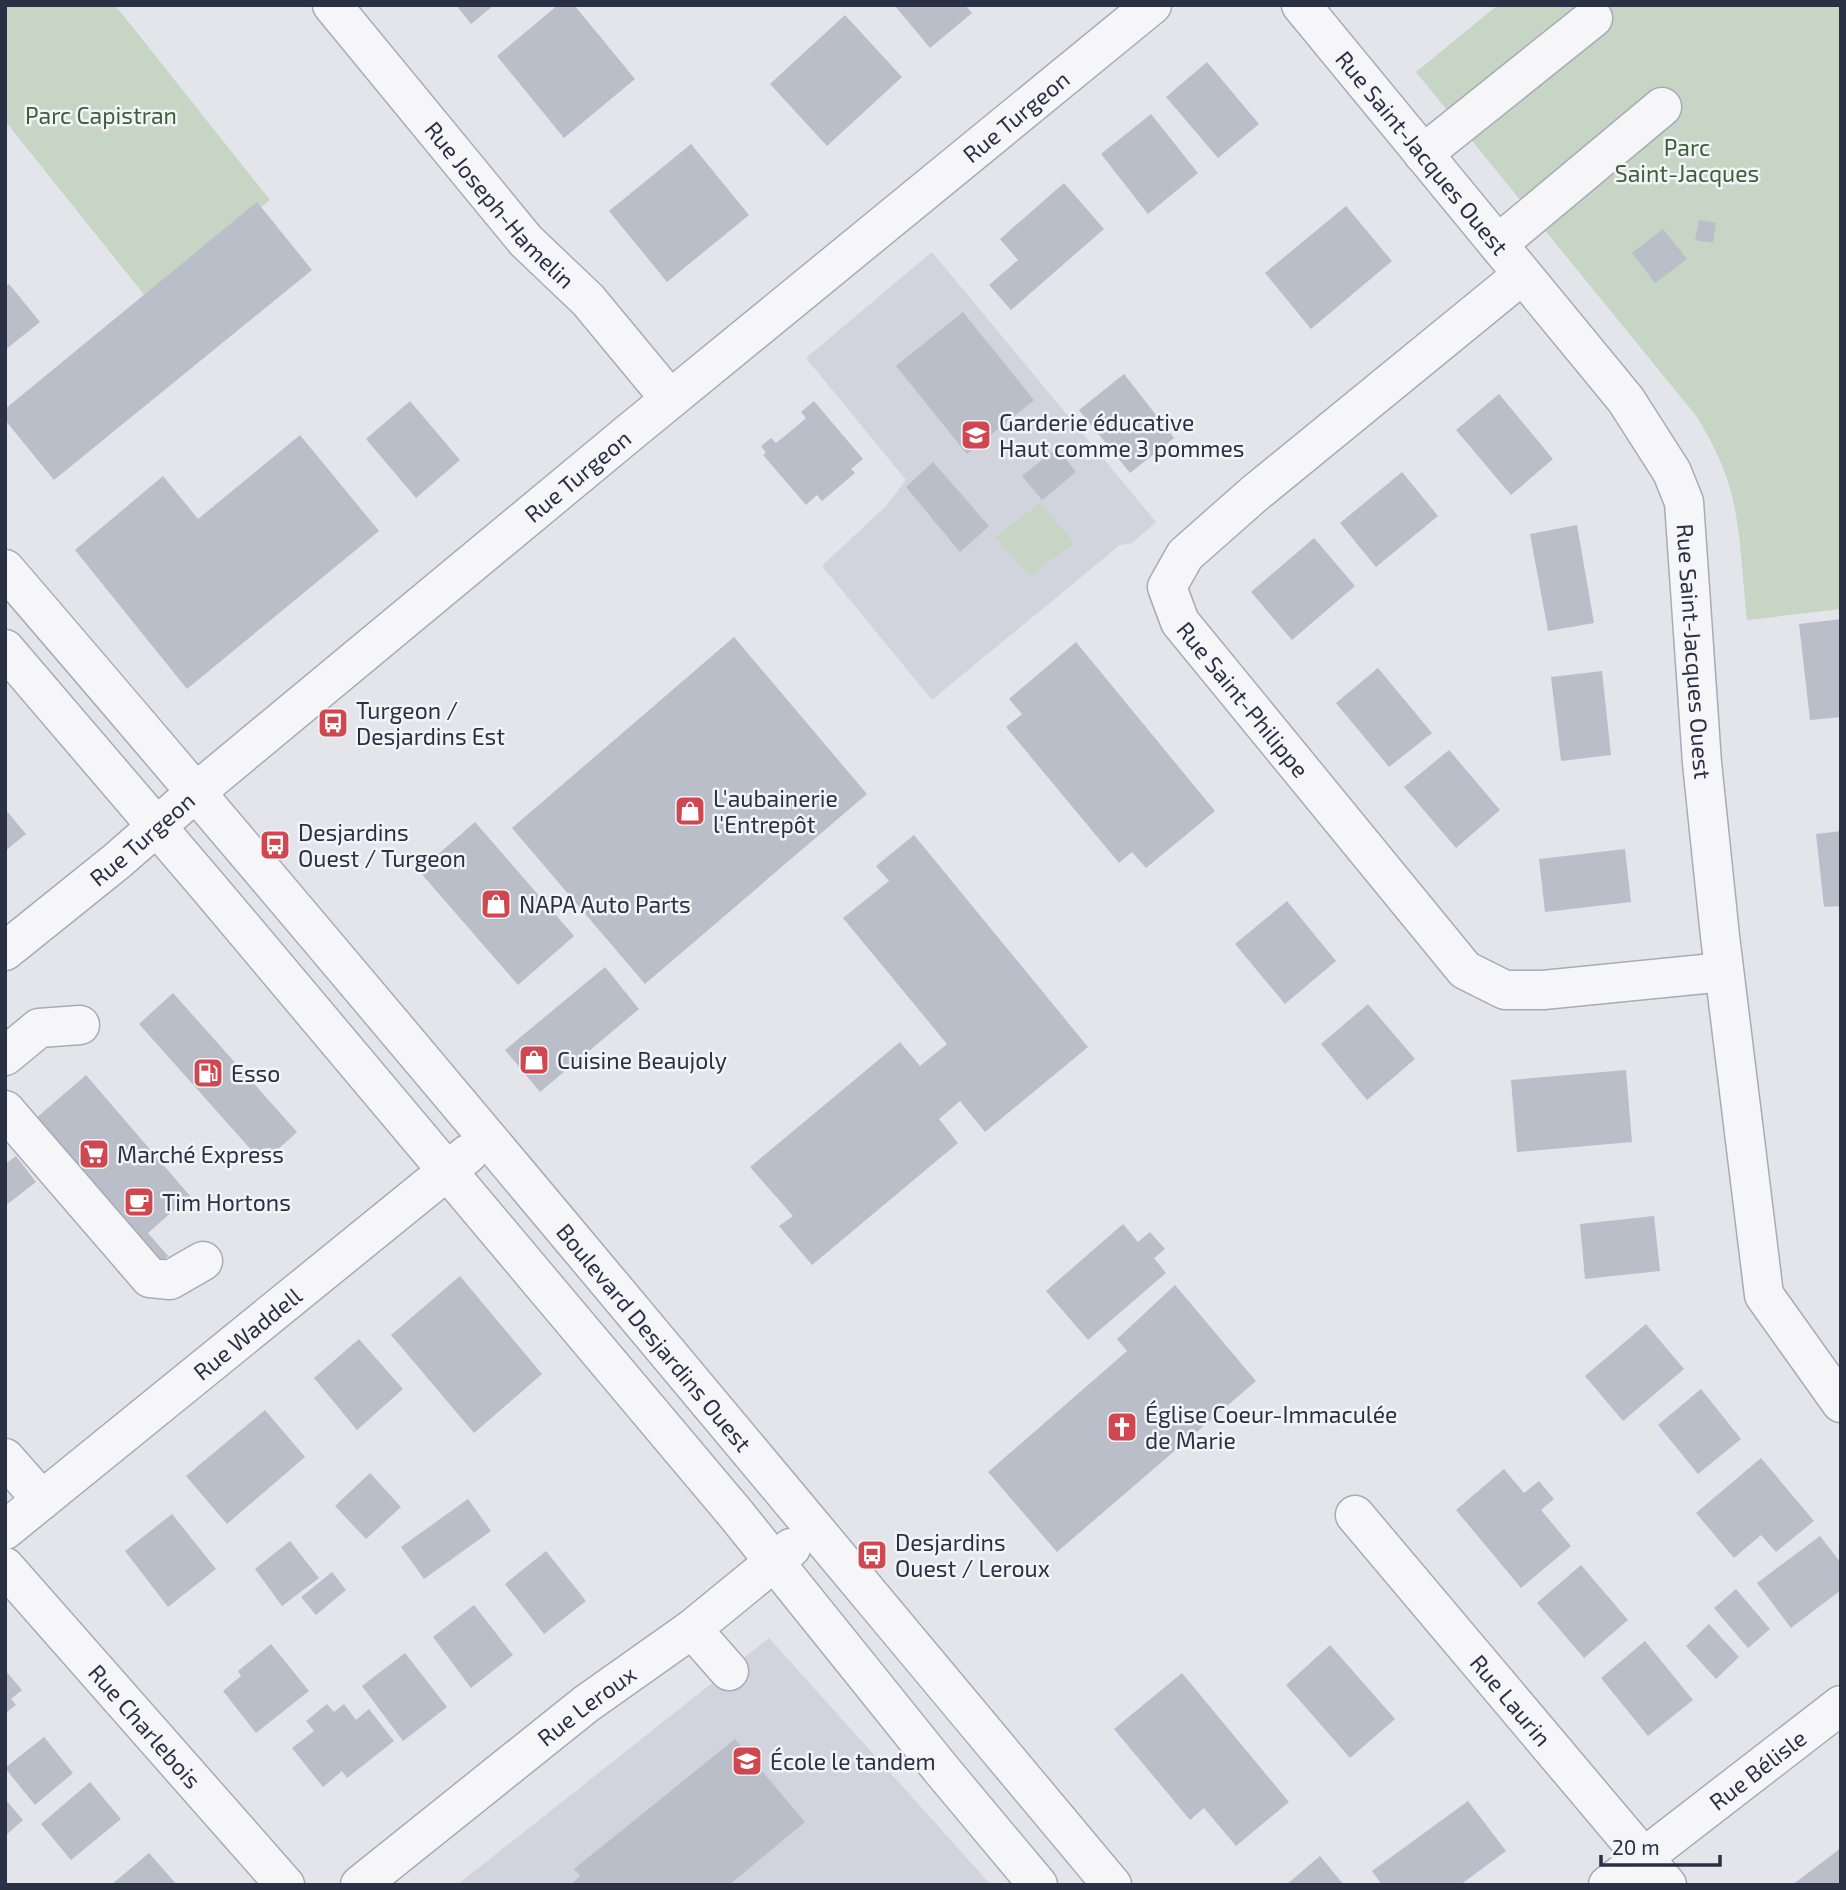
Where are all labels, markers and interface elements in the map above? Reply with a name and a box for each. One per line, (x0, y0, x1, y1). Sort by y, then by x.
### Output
street label: Rue Saint-Jacques Ouest (1330, 45, 1515, 260)
street label: Rue Turgeon (957, 65, 1075, 168)
park label: Parc Capistran (25, 101, 177, 129)
street label: Rue Joseph-Hamelin (419, 116, 581, 294)
park label: Parc Saint-Jacques (1615, 133, 1759, 187)
place label: Garderie éducative Haut comme 3 pommes (999, 408, 1245, 462)
school or university icon: Garderie éducative Haut comme 3 pommes (959, 418, 993, 452)
street label: Rue Turgeon (519, 424, 636, 528)
street label: Rue Saint-Jacques Ouest (1672, 523, 1718, 781)
street label: Rue Saint-Philippe (1171, 616, 1315, 783)
place label: Turgeon / Desjardins Est (356, 696, 505, 750)
bus stop icon: Turgeon / Desjardins Est (316, 706, 350, 740)
place label: L'aubainerie l'Entrepôt (713, 784, 838, 838)
street label: Rue Turgeon (84, 786, 200, 892)
shop icon: L'aubainerie l'Entrepôt (673, 794, 707, 828)
place label: Desjardins Ouest / Turgeon (298, 818, 466, 872)
bus stop icon: Desjardins Ouest / Turgeon (258, 828, 292, 862)
shop icon: NAPA Auto Parts (479, 887, 513, 921)
place label: NAPA Auto Parts (519, 890, 691, 918)
shop icon: Cuisine Beaujoly (517, 1043, 551, 1077)
place label: Cuisine Beaujoly (557, 1046, 727, 1074)
fuel station icon: Esso (191, 1056, 225, 1090)
place label: Esso (231, 1059, 280, 1087)
supermarket icon: Marché Express (77, 1137, 111, 1171)
place label: Marché Express (117, 1140, 284, 1168)
cafe icon: Tim Hortons (122, 1185, 156, 1219)
place label: Tim Hortons (162, 1188, 291, 1216)
street label: Boulevard Desjardins Ouest (551, 1217, 758, 1457)
street label: Rue Waddell (187, 1281, 307, 1386)
place label: Église Coeur-Immaculée de Marie (1145, 1400, 1397, 1454)
church icon: Église Coeur-Immaculée de Marie (1105, 1410, 1139, 1444)
place label: Desjardins Ouest / Leroux (895, 1528, 1050, 1582)
bus stop icon: Desjardins Ouest / Leroux (855, 1538, 889, 1572)
street label: Rue Laurin (1465, 1649, 1557, 1751)
street label: Rue Charlebois (83, 1658, 207, 1794)
street label: Rue Leroux (531, 1659, 641, 1752)
street label: Rue Bélisle (1704, 1723, 1812, 1816)
school or university icon: École le tandem (730, 1744, 764, 1778)
place label: École le tandem (770, 1747, 936, 1775)
scale bar (1601, 1824, 1720, 1868)
text: 20 m (1612, 1834, 1660, 1859)

